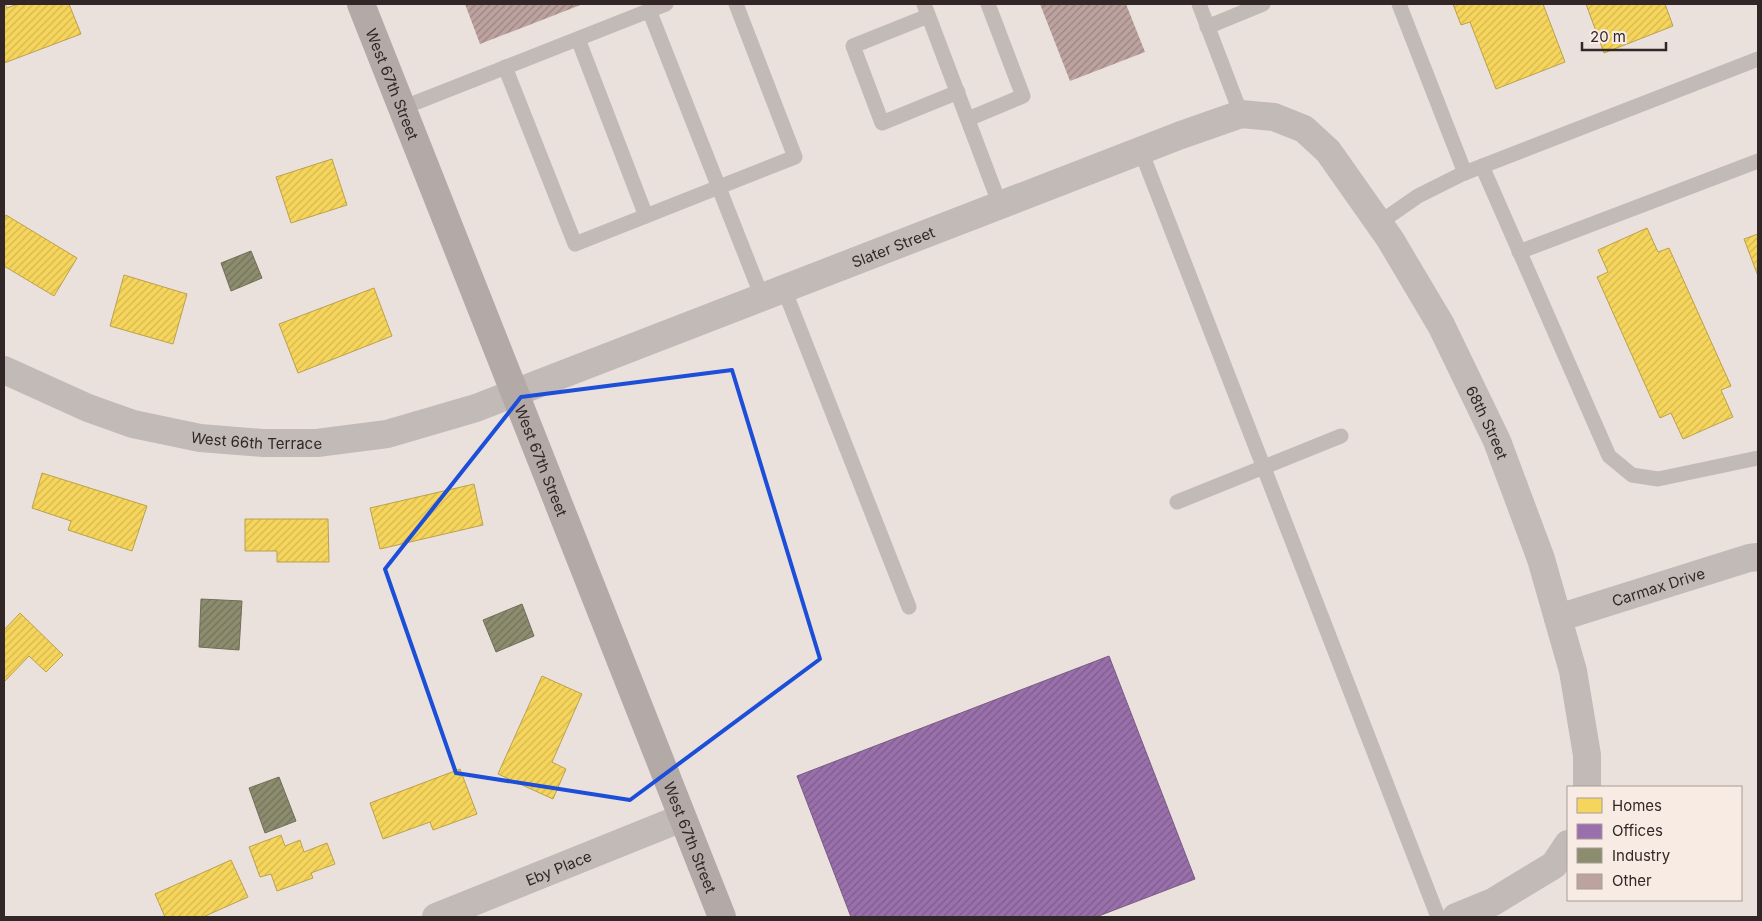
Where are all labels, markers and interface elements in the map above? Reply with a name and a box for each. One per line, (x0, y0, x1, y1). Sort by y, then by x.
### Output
scale bar (1582, 20, 1666, 52)
street label: West 67th Street (362, 26, 423, 142)
text: 20 m (1590, 27, 1626, 46)
street label: Slater Street (849, 222, 937, 271)
street label: 68th Street (1462, 382, 1512, 462)
street label: West 67th Street (511, 402, 572, 519)
street label: West 66th Terrace (189, 427, 323, 453)
street label: Carmax Drive (1609, 563, 1707, 610)
street label: West 67th Street (660, 779, 721, 896)
legend (1567, 786, 1742, 901)
text: Homes (1612, 796, 1662, 815)
text: Offices (1612, 821, 1663, 840)
street label: Eby Place (523, 846, 594, 890)
text: Industry (1612, 846, 1671, 865)
text: Other (1612, 871, 1652, 890)

